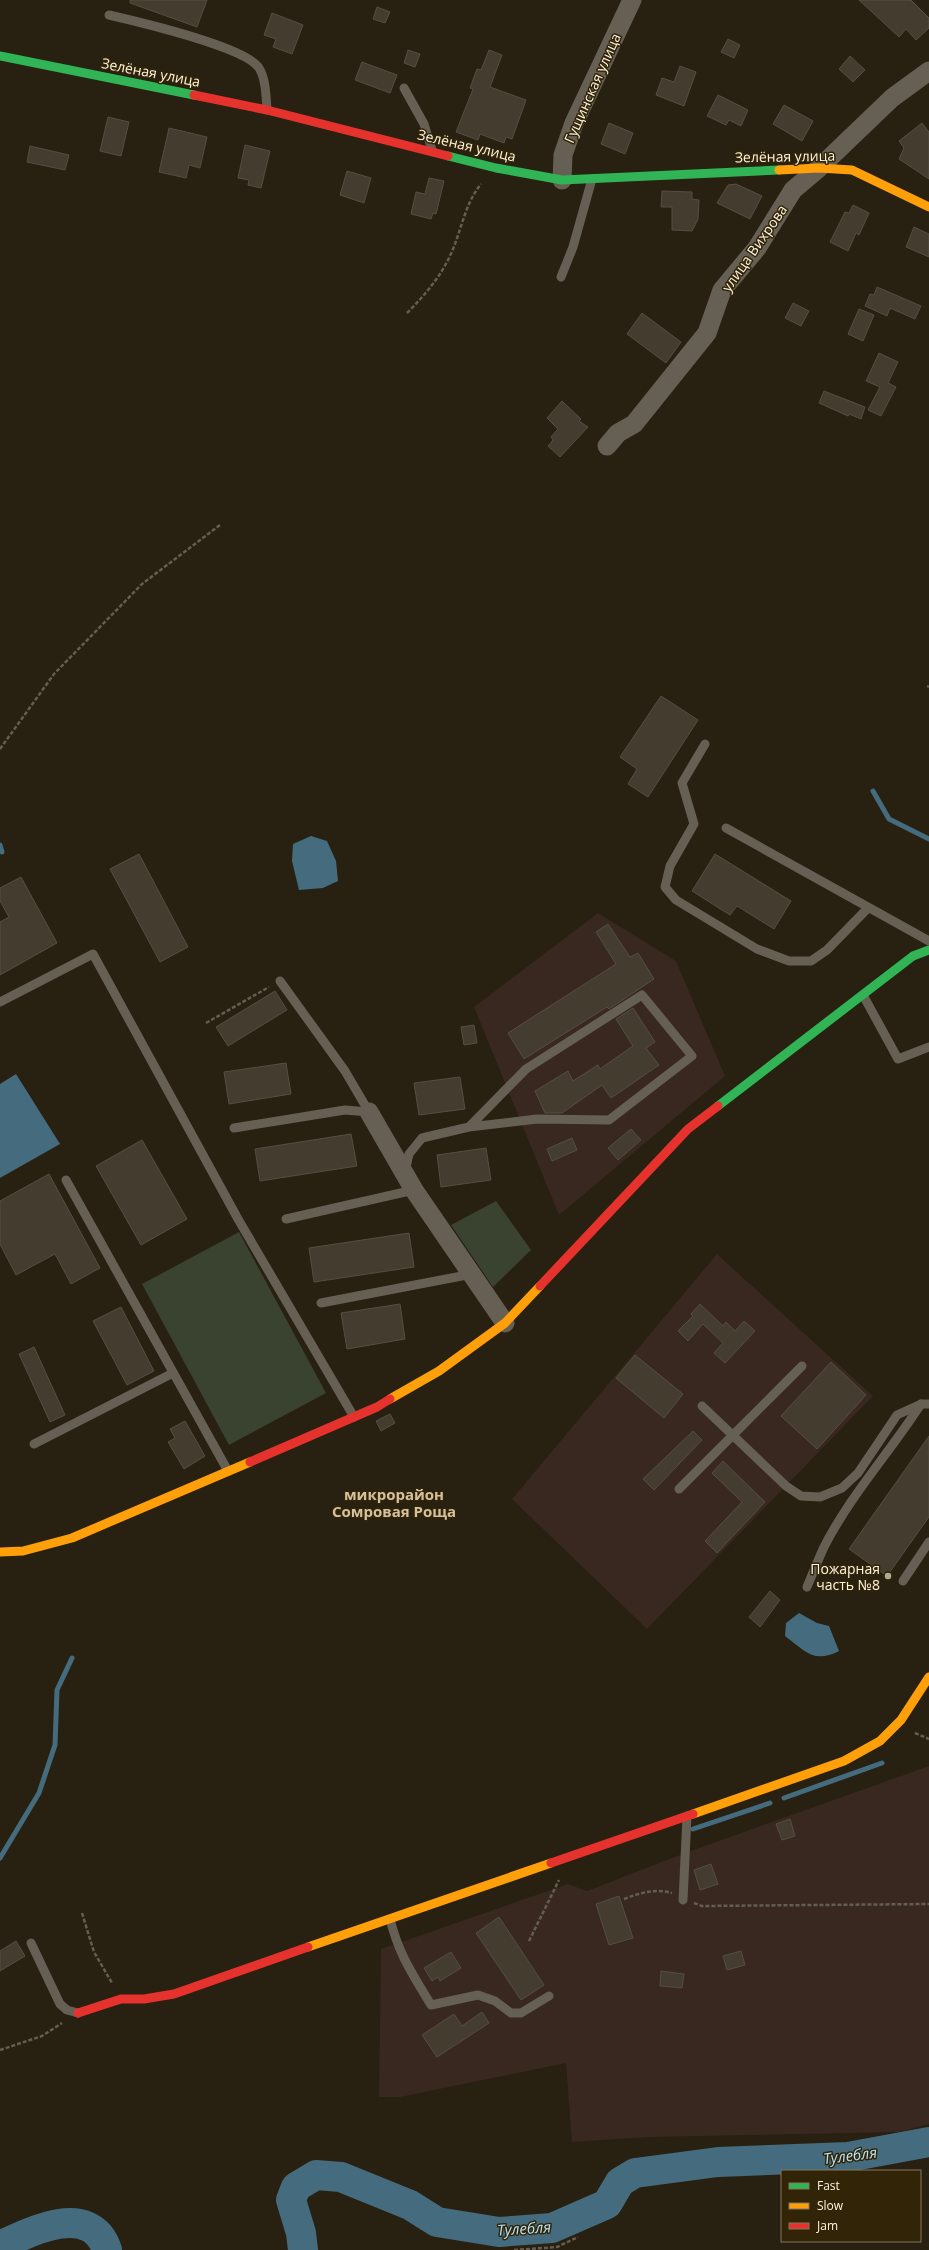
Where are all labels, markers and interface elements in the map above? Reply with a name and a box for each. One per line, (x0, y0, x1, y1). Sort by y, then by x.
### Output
street label: Гущинская улица (559, 30, 625, 146)
street label: Зелёная улица (100, 53, 202, 91)
street label: Зелёная улица (416, 124, 518, 166)
street label: Зелёная улица (735, 146, 835, 166)
street label: улица Вихрова (717, 201, 791, 295)
district label: микрорайон Сомровая Роща (332, 1484, 456, 1521)
place label: Пожарная часть №8 (810, 1559, 880, 1594)
marker: Пожарная часть №8 (883, 1571, 893, 1581)
water label: Тулебля (822, 2142, 878, 2168)
legend (781, 2170, 921, 2242)
text: Fast (817, 2177, 840, 2194)
text: Slow (817, 2197, 844, 2214)
water label: Тулебля (496, 2216, 552, 2240)
text: Jam (816, 2217, 838, 2234)

